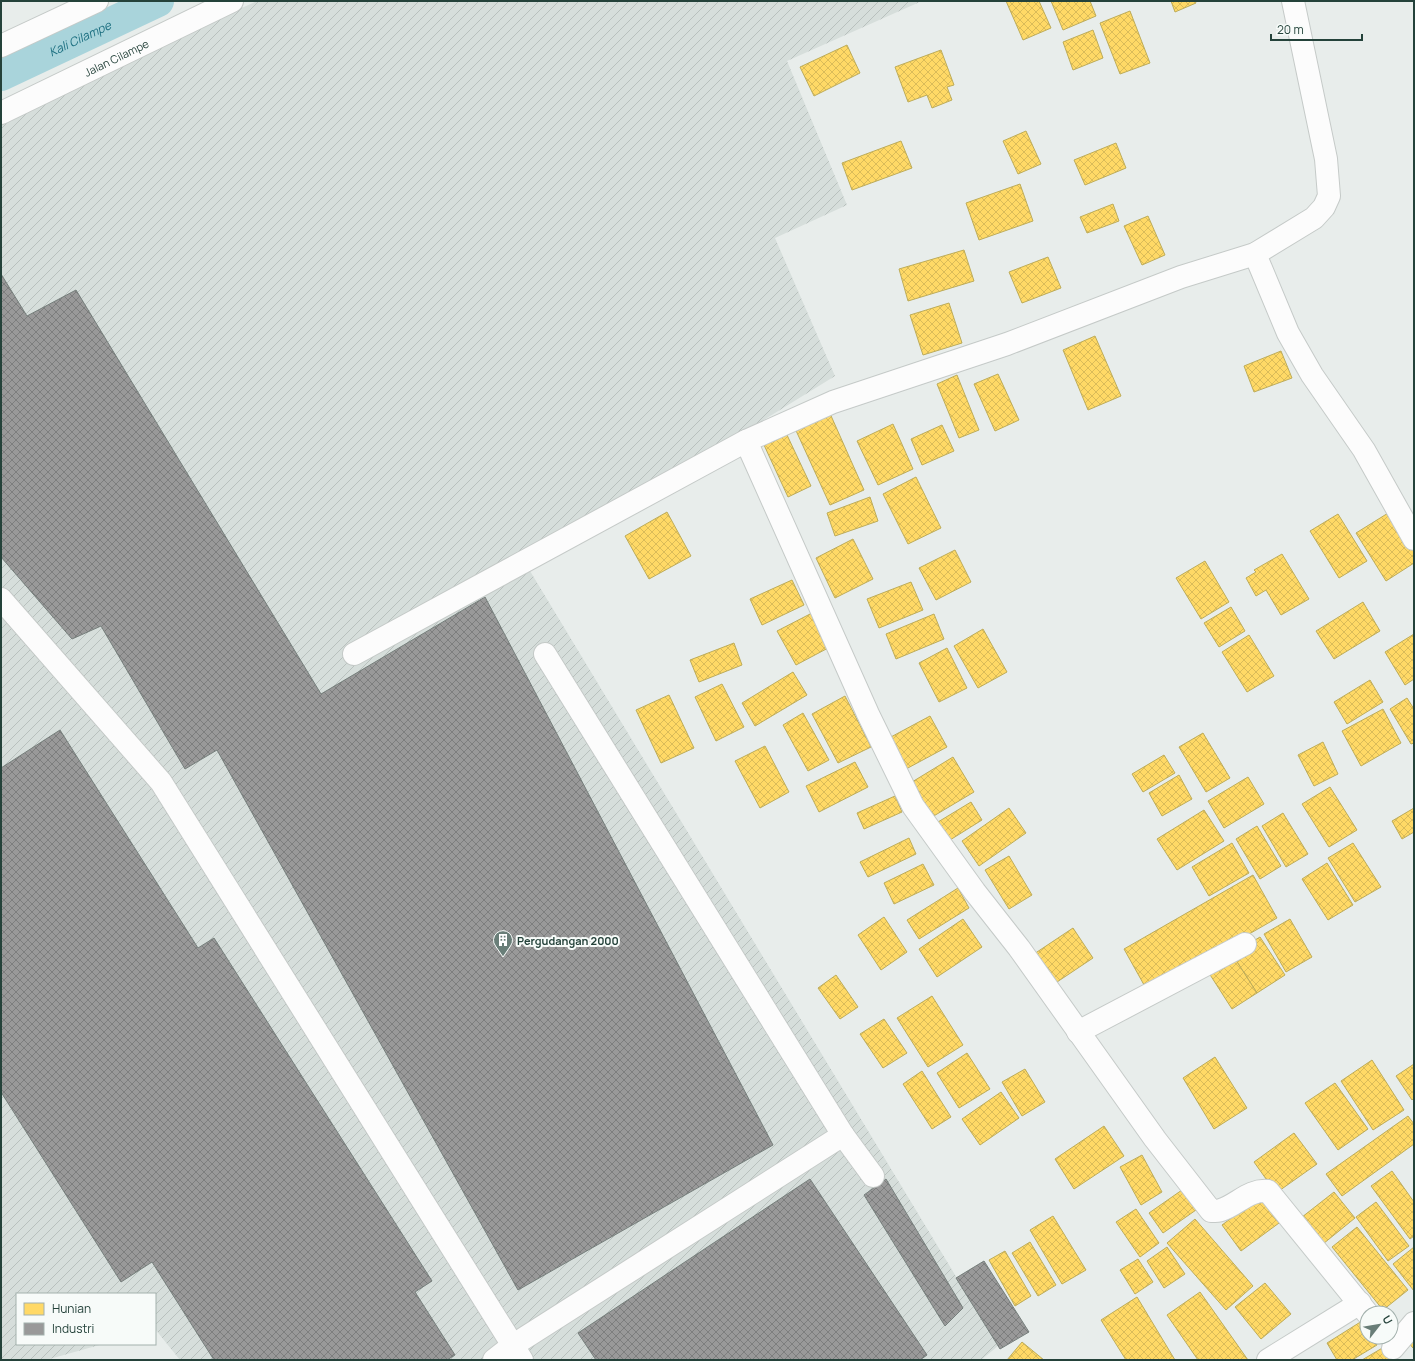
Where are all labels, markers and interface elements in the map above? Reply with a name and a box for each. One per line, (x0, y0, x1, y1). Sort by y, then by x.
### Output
water label: Kali Cilampe (46, 16, 115, 60)
scale bar (1271, 16, 1362, 42)
text: 20 m (1277, 21, 1304, 38)
street label: Jalan Cilampe (81, 35, 152, 79)
building icon: Pergudangan 2000 (492, 929, 514, 957)
place label: Pergudangan 2000 (517, 933, 619, 948)
legend (16, 1293, 156, 1345)
text: Hunian (52, 1300, 91, 1317)
north arrow (1359, 1305, 1399, 1345)
text: U (1380, 1312, 1397, 1327)
text: Industri (52, 1320, 94, 1337)

